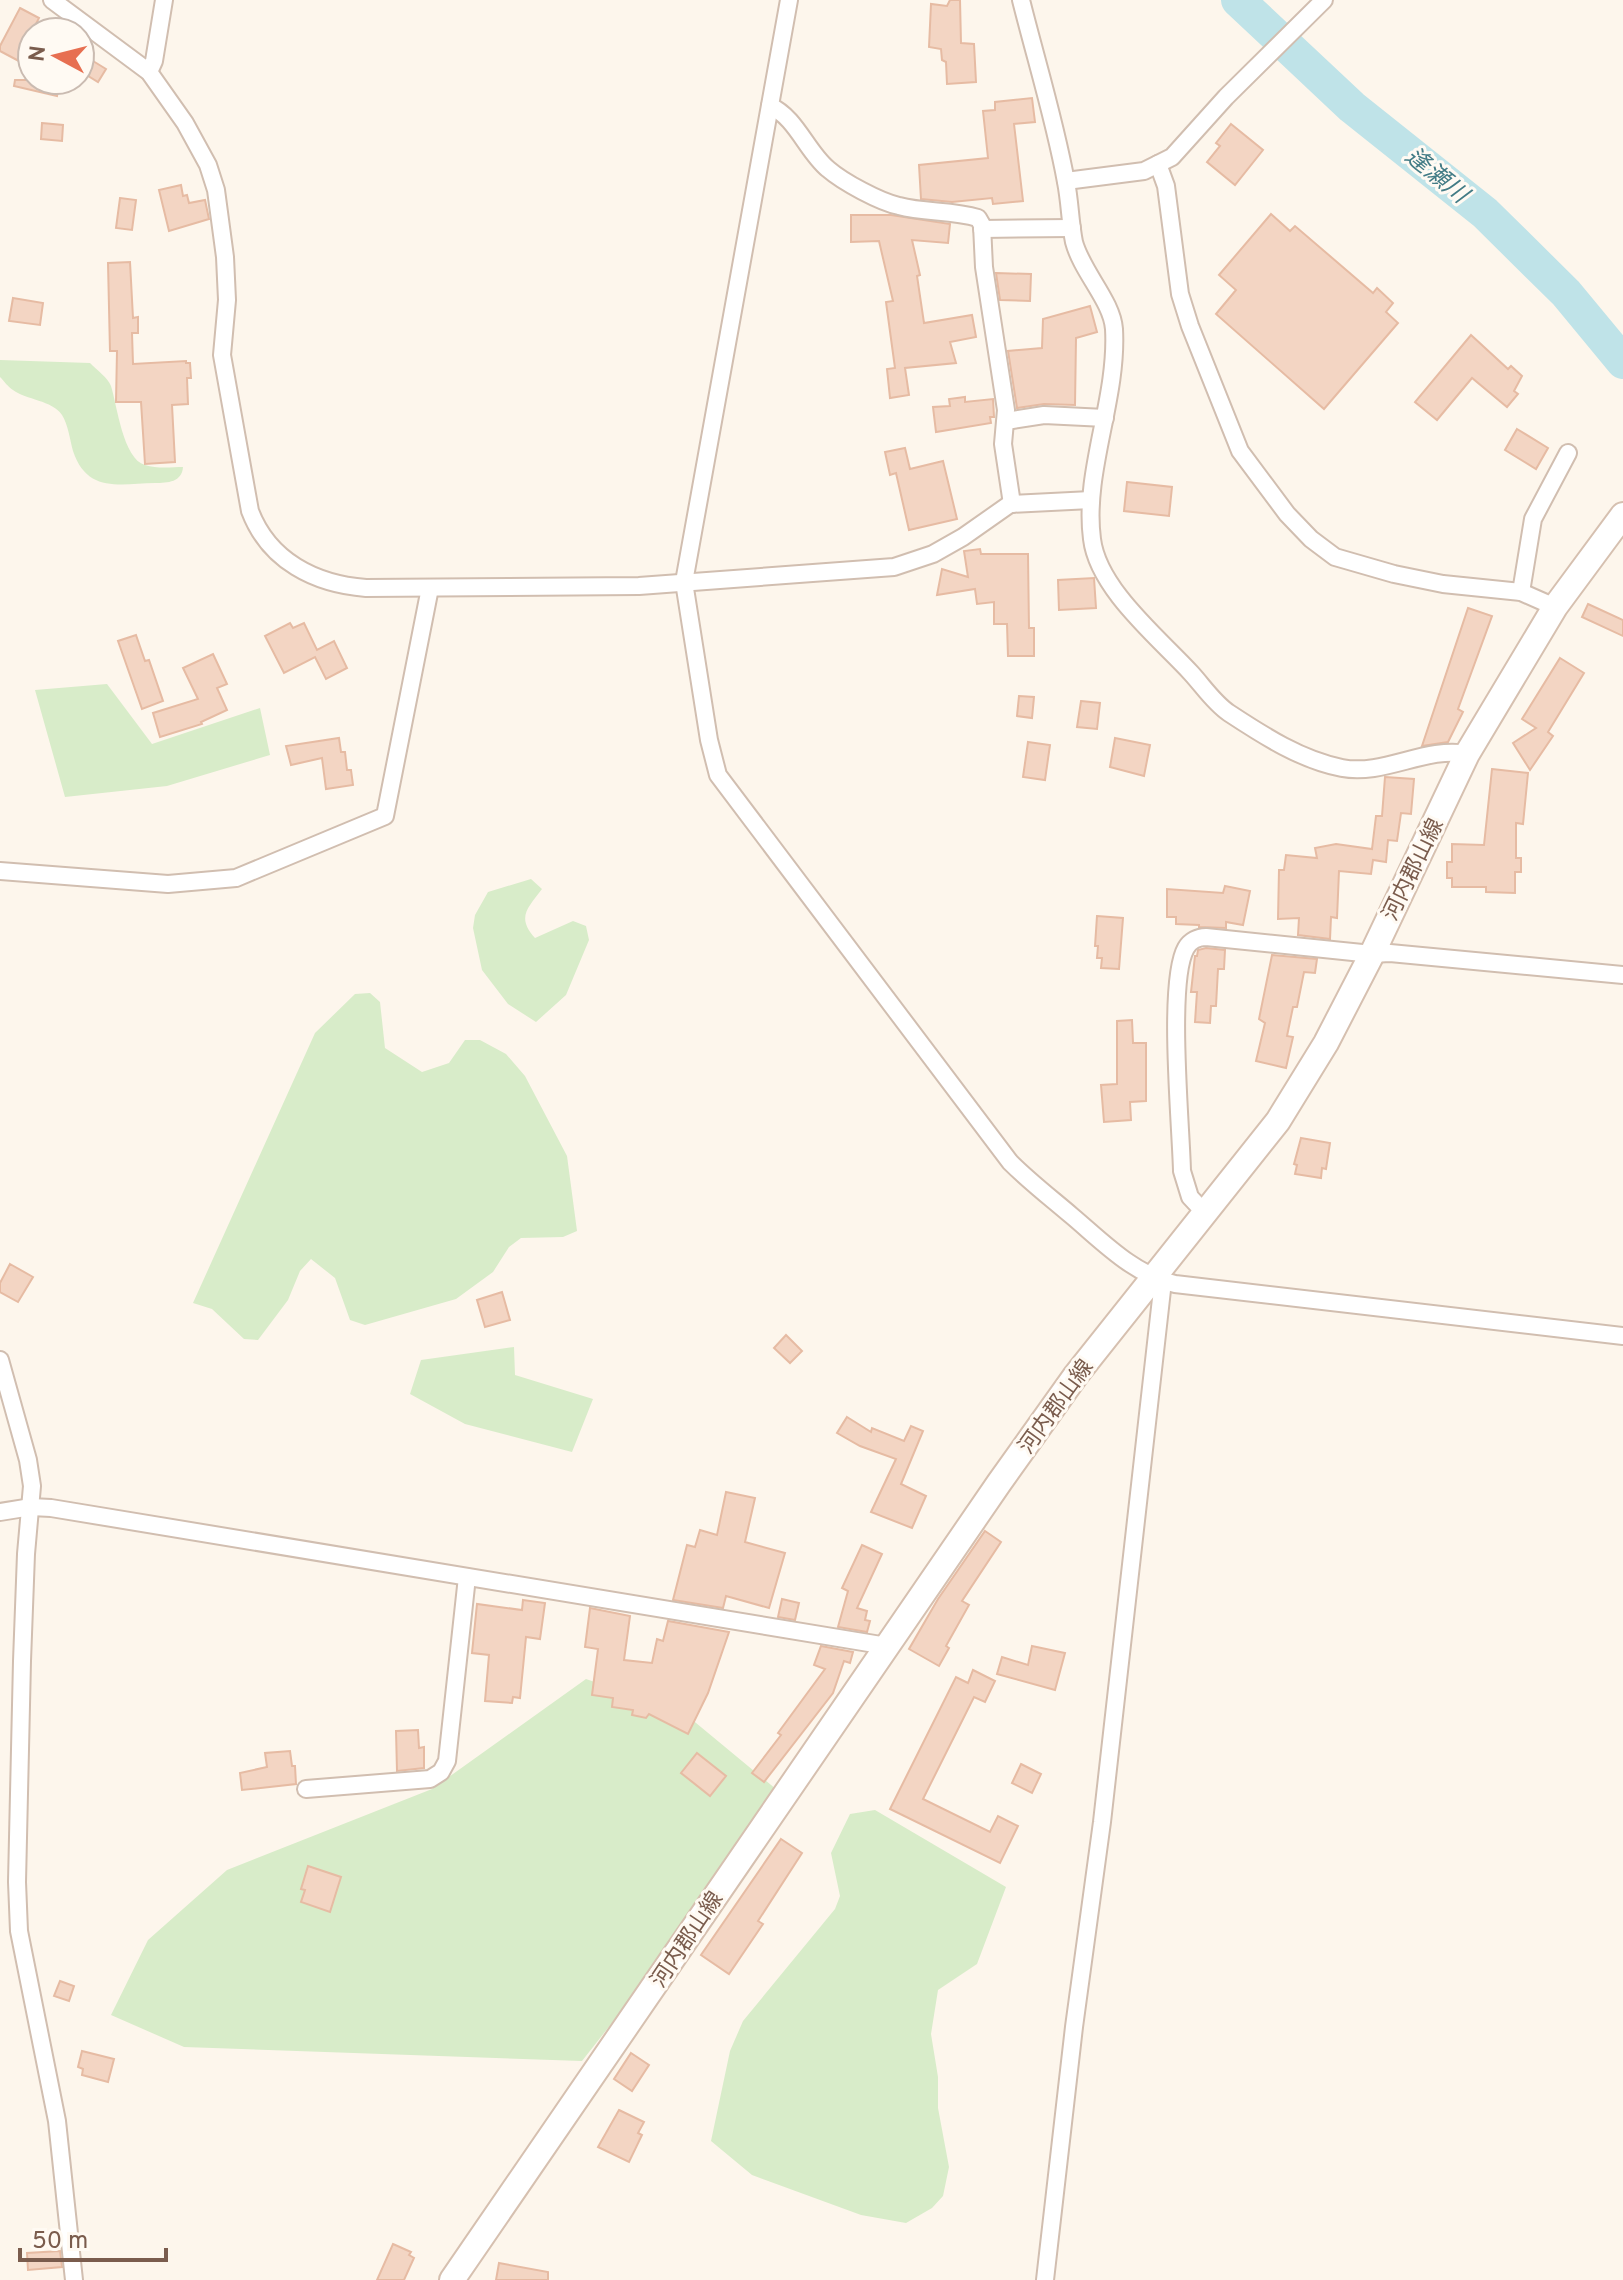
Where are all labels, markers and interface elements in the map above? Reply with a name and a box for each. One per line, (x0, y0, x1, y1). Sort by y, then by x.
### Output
north arrow (16, 16, 96, 96)
text: N (24, 44, 53, 63)
water label: 逢瀬川 (1398, 142, 1475, 213)
street label: 河内郡山線 (1378, 815, 1450, 925)
street label: 河内郡山線 (1014, 1355, 1100, 1460)
street label: 河内郡山線 (646, 1887, 730, 1994)
scale bar (20, 2212, 166, 2262)
text: 50 m (32, 2227, 88, 2257)

